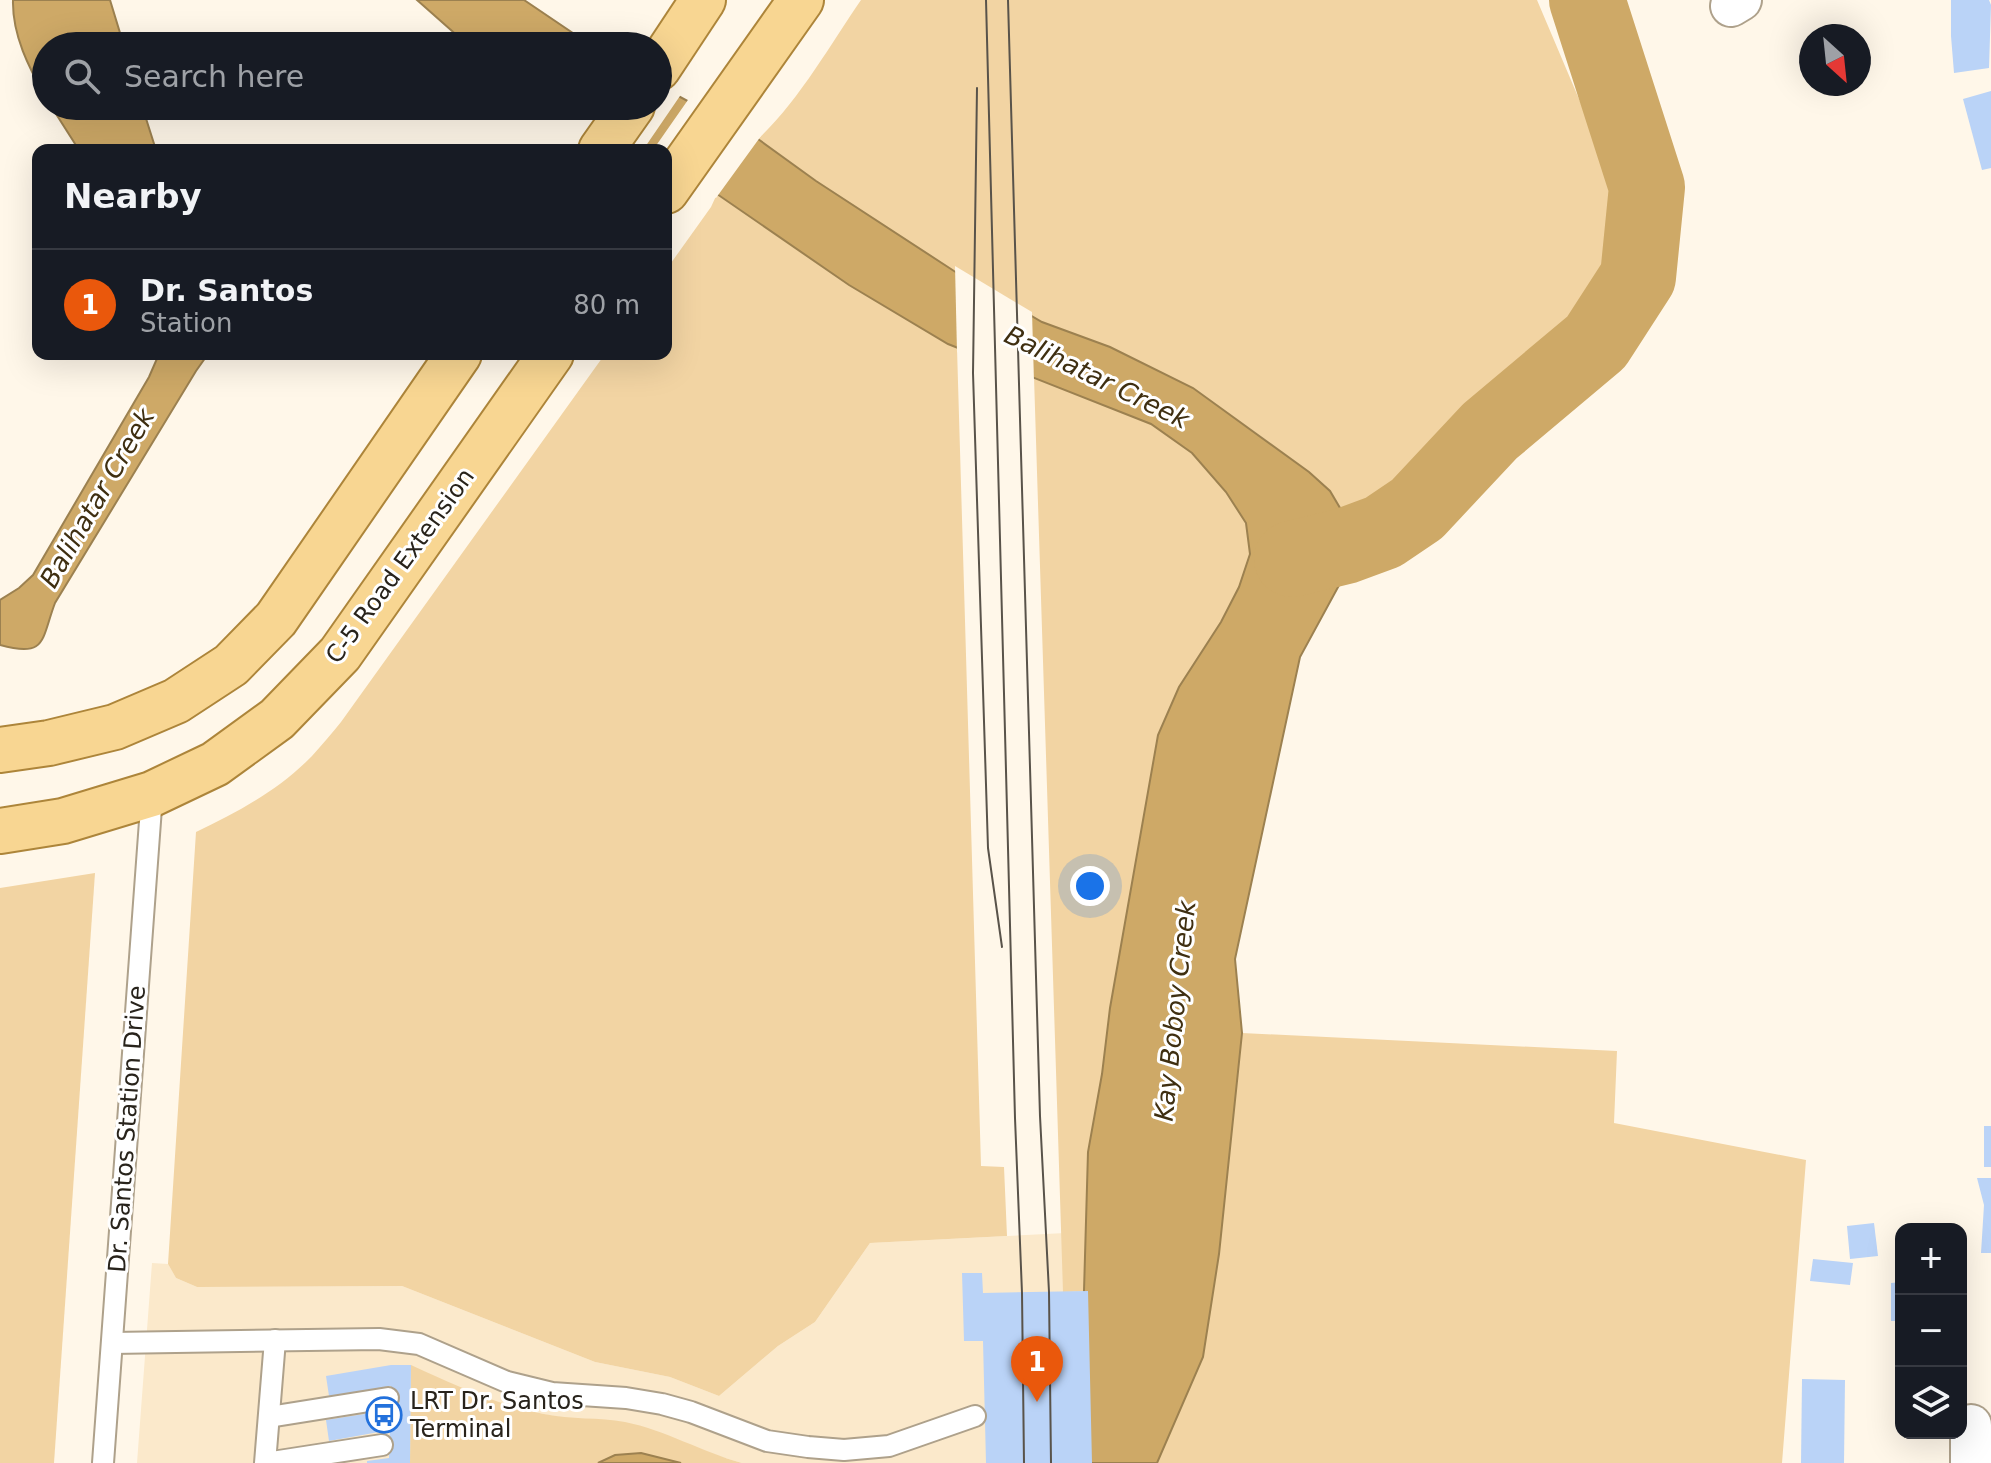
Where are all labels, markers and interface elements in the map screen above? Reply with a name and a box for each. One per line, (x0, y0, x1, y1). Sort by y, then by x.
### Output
north arrow (1799, 24, 1871, 96)
search box (32, 32, 672, 120)
icon: search (60, 54, 104, 98)
text: Search here (124, 59, 304, 94)
text: Nearby (64, 176, 202, 216)
text: Dr. Santos (140, 273, 313, 308)
text: 1 (81, 290, 99, 320)
text: 80 m (573, 290, 640, 320)
text: Station (140, 308, 232, 338)
water label: Balihatar Creek (1000, 319, 1195, 435)
water label: Balihatar Creek (34, 402, 161, 593)
street label: C-5 Road Extension (320, 463, 480, 669)
your location (1070, 866, 1110, 906)
water label: Kay Boboy Creek (1149, 898, 1202, 1123)
street label: Dr. Santos Station Drive (103, 985, 151, 1273)
map controls (1895, 1223, 1967, 1439)
button: + (1895, 1223, 1967, 1295)
button: − (1895, 1295, 1967, 1367)
pin: 1 (1011, 1336, 1063, 1402)
button: layers (1895, 1367, 1967, 1439)
place label: LRT Dr. Santos Terminal (409, 1387, 584, 1443)
bus stop icon: LRT Dr. Santos Terminal (365, 1396, 403, 1434)

